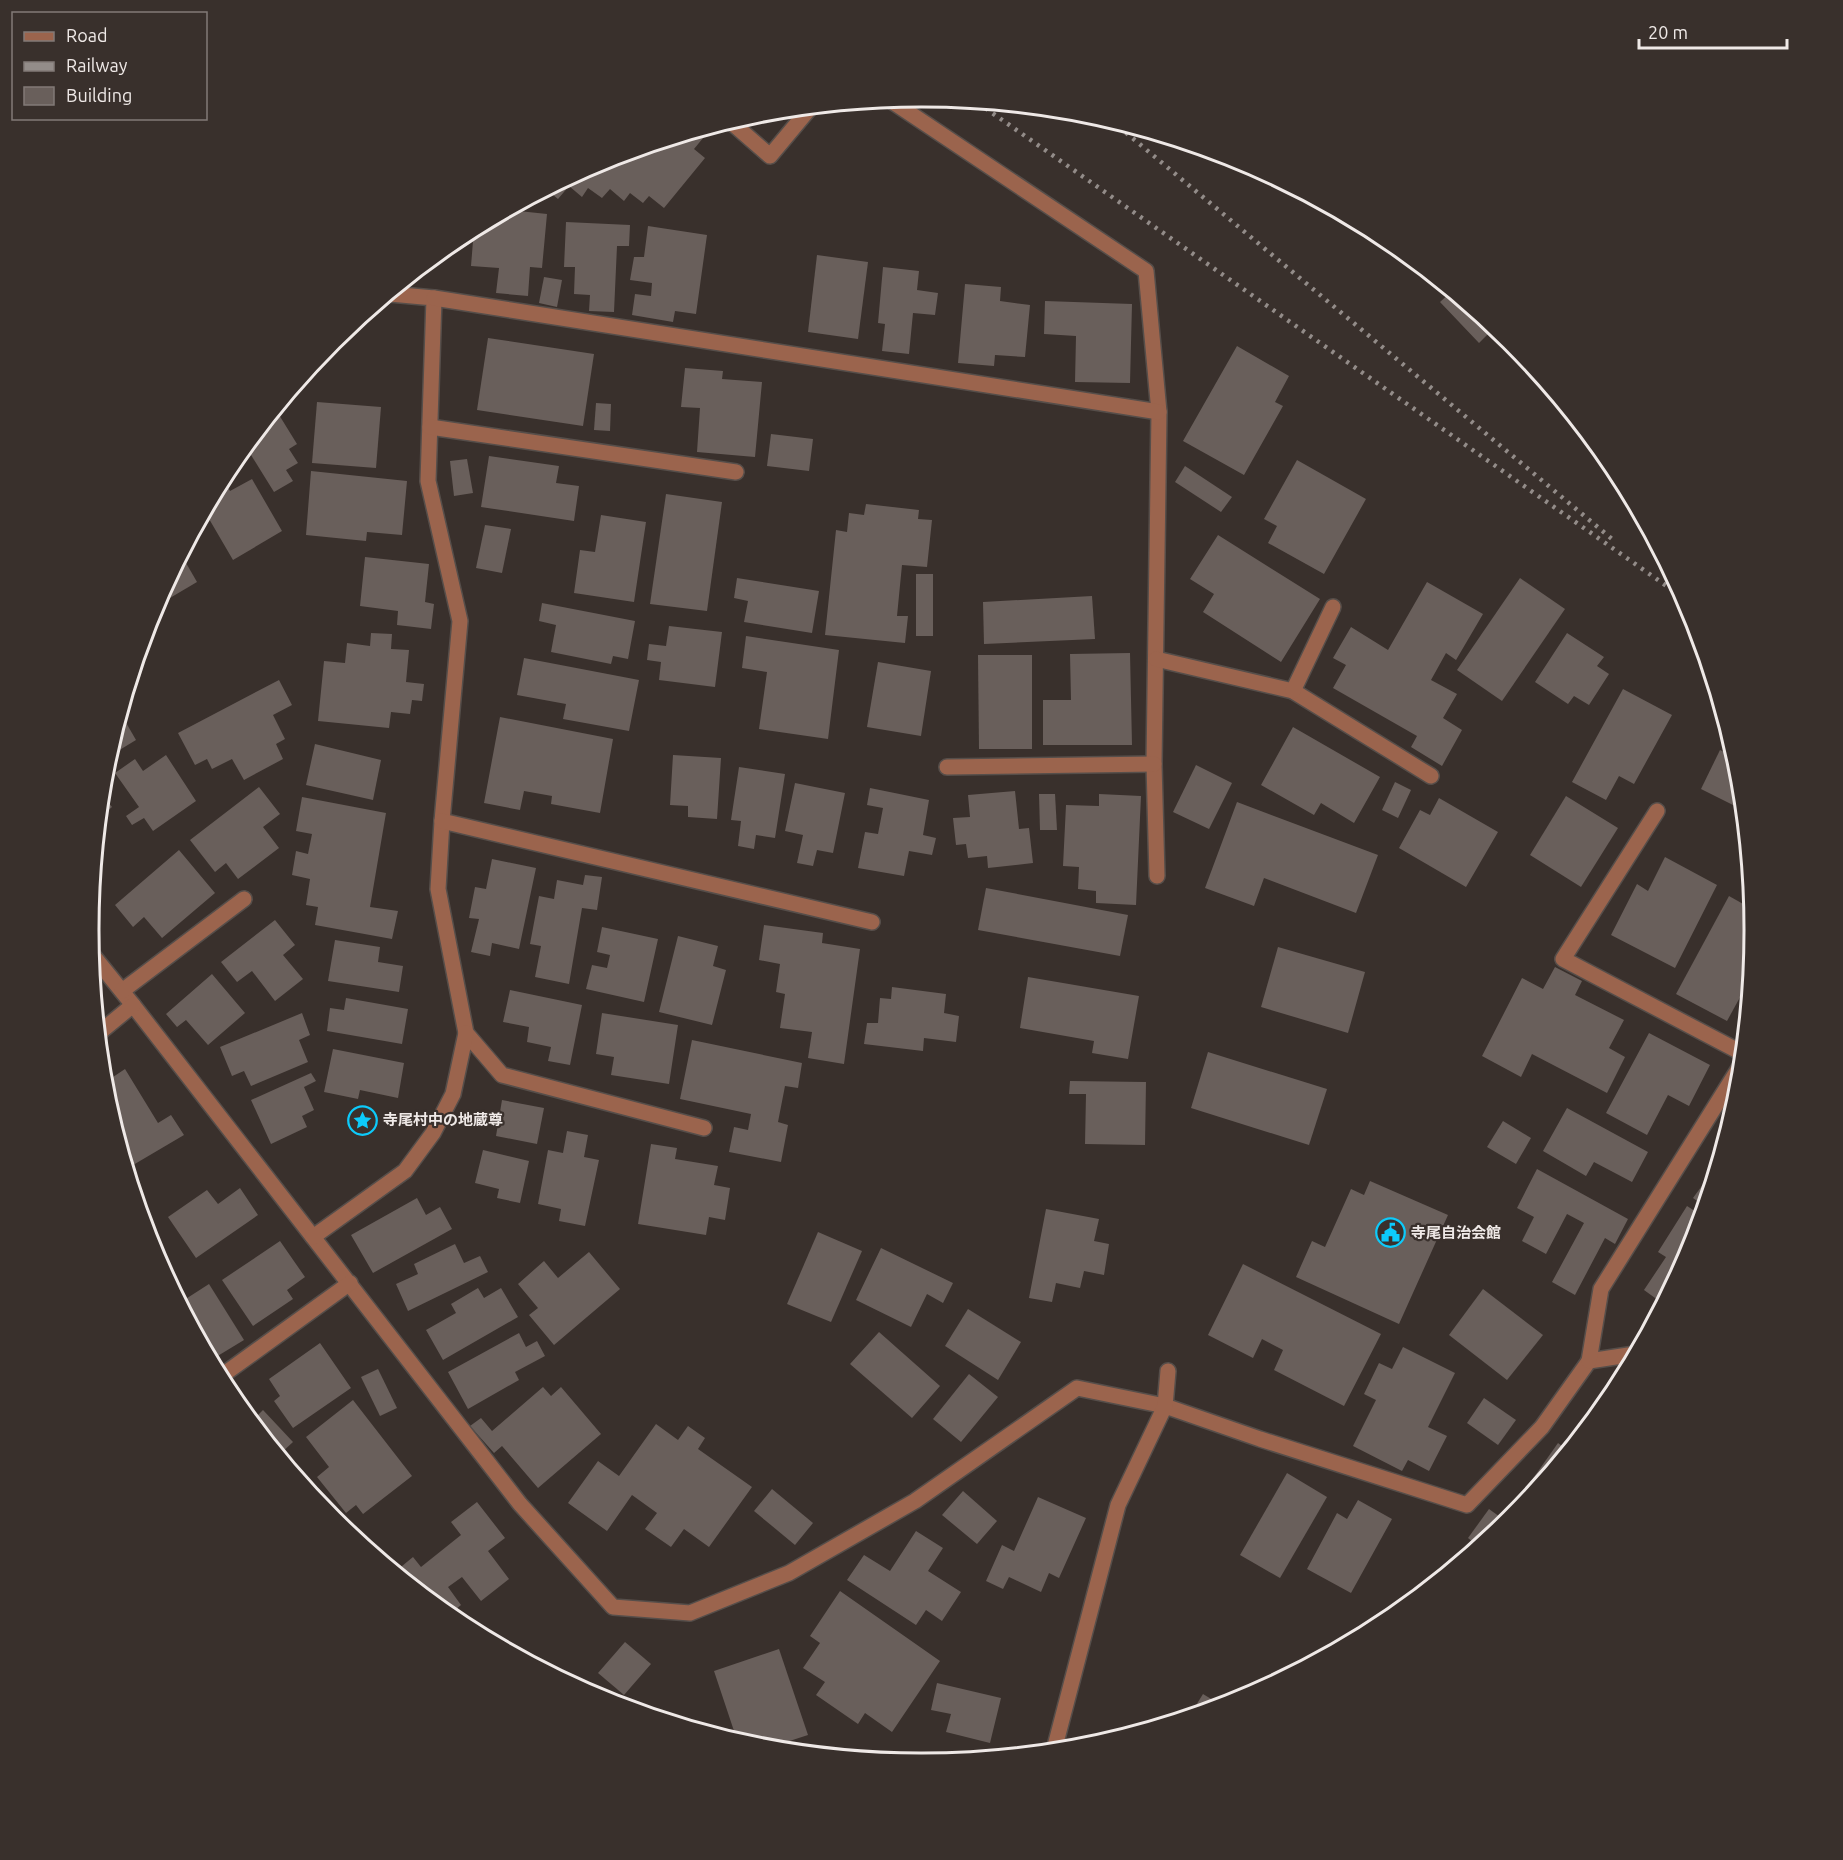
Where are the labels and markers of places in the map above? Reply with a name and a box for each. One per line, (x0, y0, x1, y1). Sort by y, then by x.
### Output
place icon: 寺尾村中の地蔵尊 (346, 1104, 378, 1136)
place label: 寺尾村中の地蔵尊 (383, 1111, 503, 1128)
public building icon: 寺尾自治会館 (1374, 1217, 1406, 1249)
place label: 寺尾自治会館 (1411, 1224, 1501, 1241)

